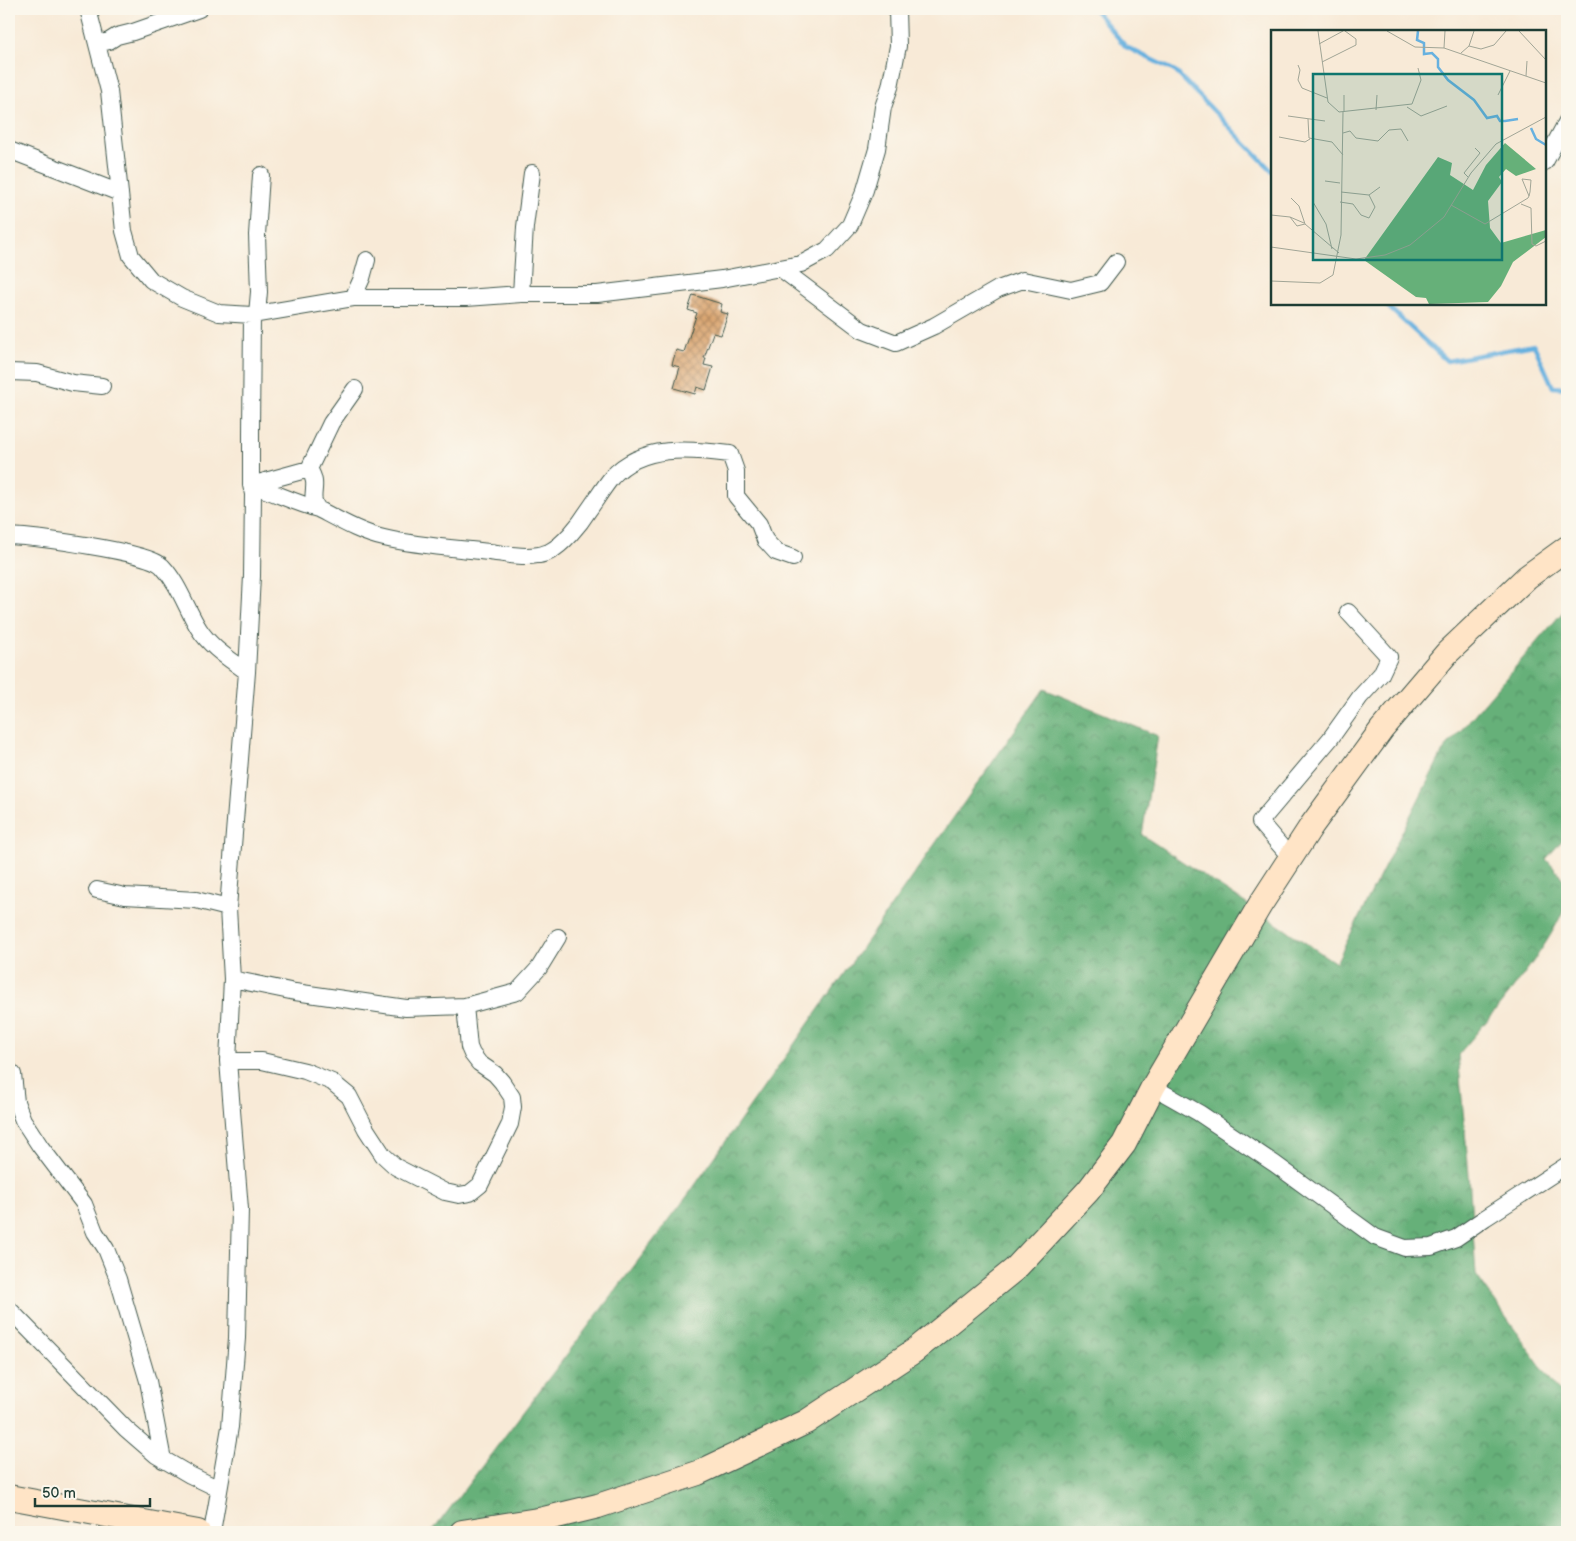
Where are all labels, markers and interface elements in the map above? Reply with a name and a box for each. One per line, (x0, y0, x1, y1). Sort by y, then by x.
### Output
inset map (1271, 30, 1546, 305)
scale bar (35, 1476, 150, 1508)
text: 50 m (42, 1484, 76, 1503)

